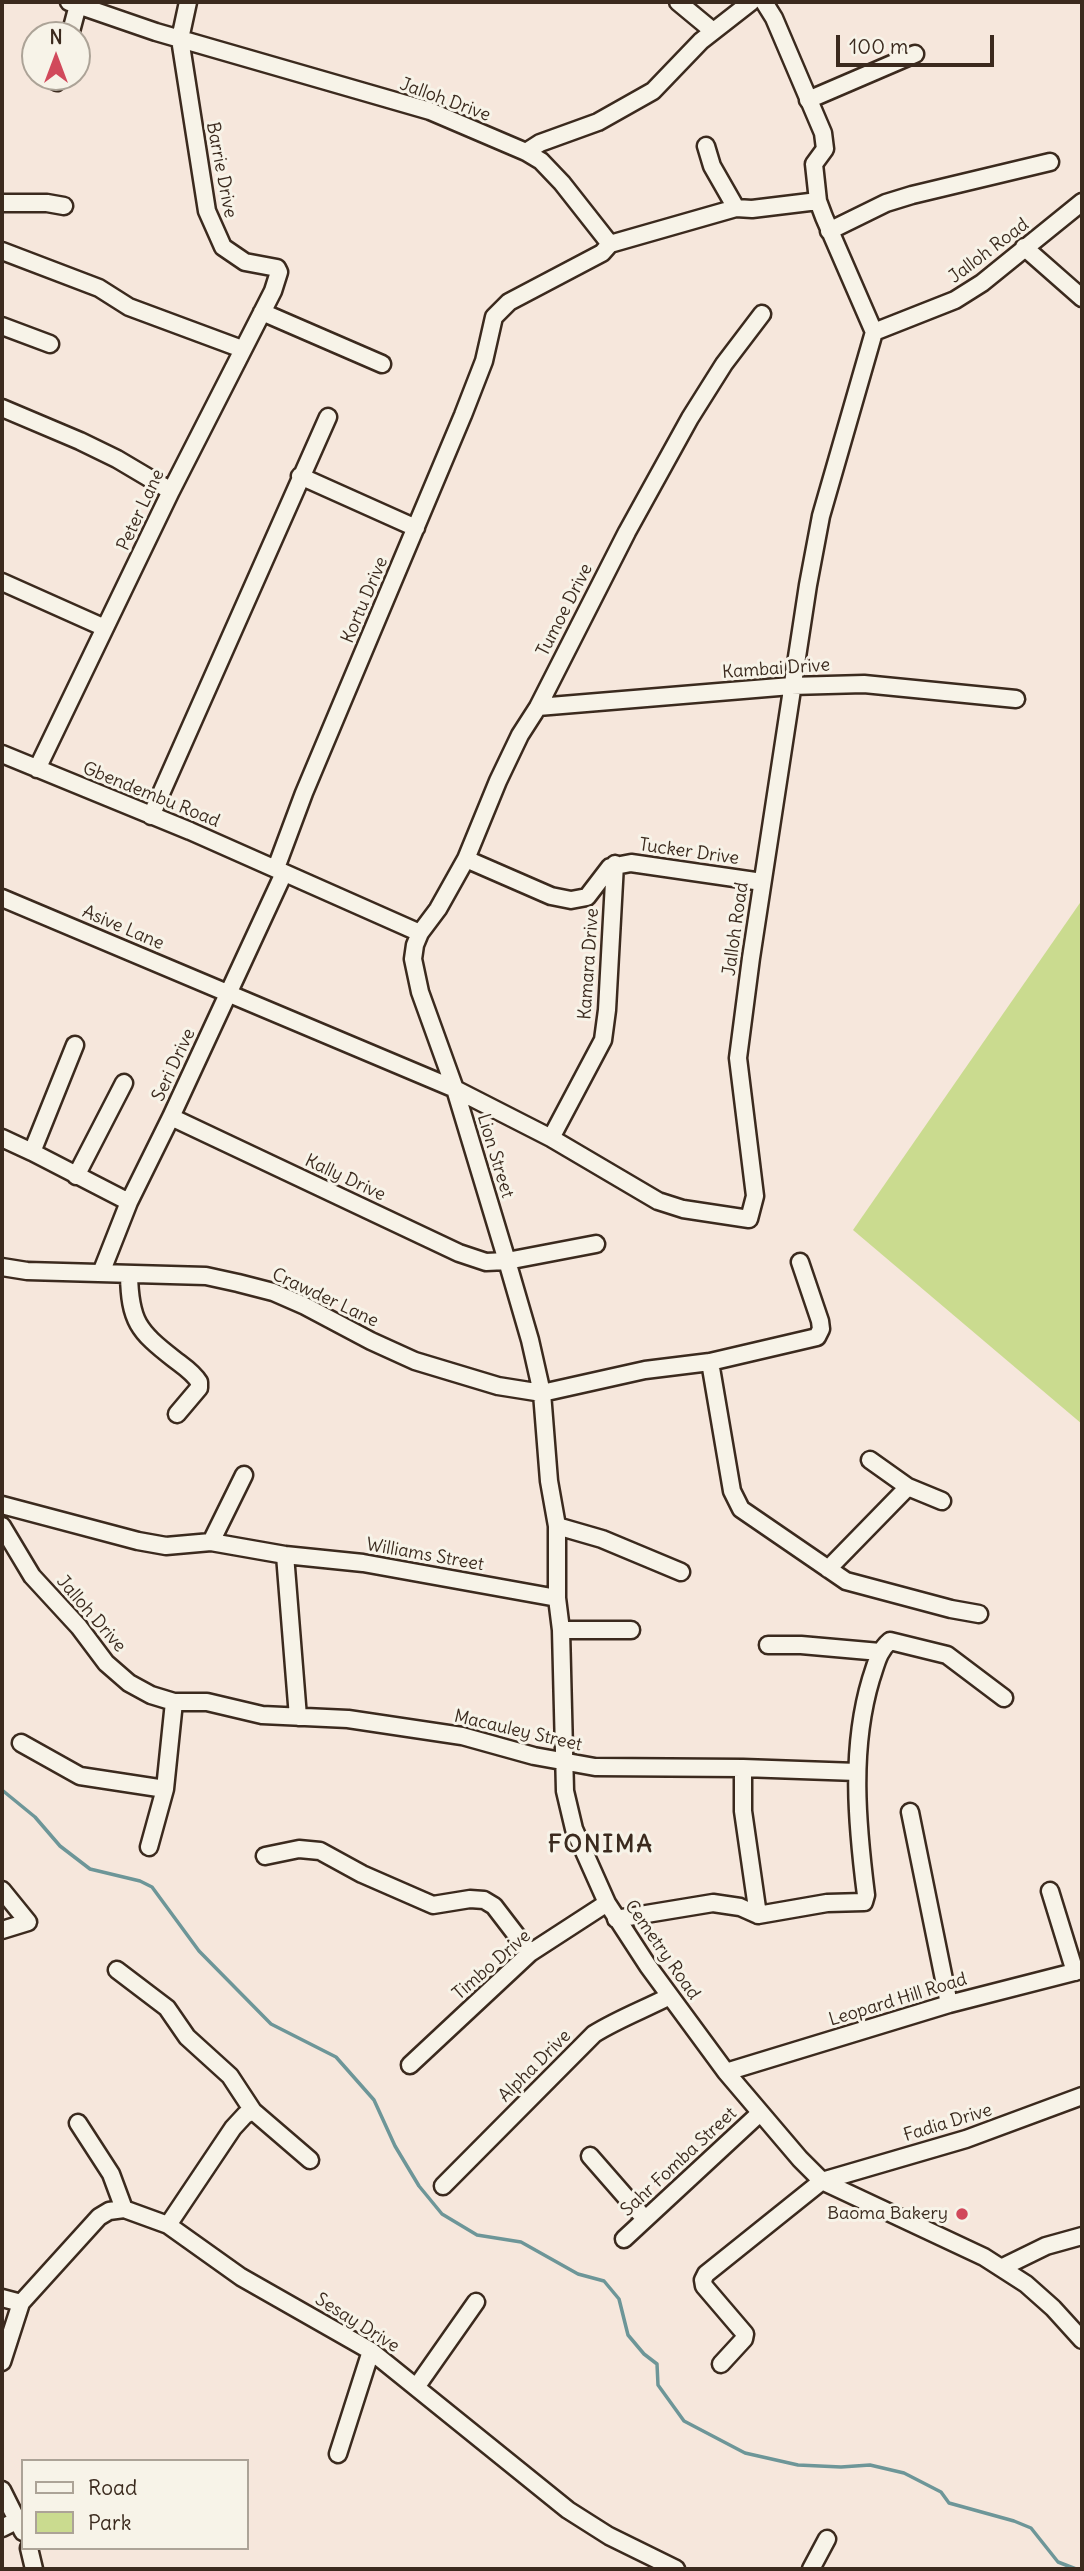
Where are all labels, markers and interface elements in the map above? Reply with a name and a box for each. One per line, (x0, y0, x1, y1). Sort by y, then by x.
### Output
north arrow (21, 21, 91, 91)
scale bar (839, 21, 996, 65)
text: N (49, 25, 63, 49)
text: 100 m (849, 33, 908, 60)
street label: Jalloh Drive (397, 74, 493, 126)
street label: Barrie Drive (201, 120, 241, 220)
street label: Jalloh Road (945, 214, 1033, 288)
street label: Peter Lane (113, 466, 169, 554)
street label: Kortu Drive (337, 554, 393, 646)
street label: Tumoe Drive (532, 560, 598, 660)
street label: Kambai Drive (721, 654, 831, 684)
street label: Gbendembu Road (79, 758, 223, 832)
street label: Tucker Drive (638, 834, 740, 870)
street label: Jalloh Road (719, 881, 753, 977)
street label: Asive Lane (79, 901, 167, 955)
street label: Kamara Drive (574, 908, 604, 1020)
street label: Seri Drive (148, 1025, 200, 1105)
street label: Lion Street (472, 1111, 518, 1201)
street label: Kally Drive (301, 1150, 389, 1206)
street label: Crawder Lane (268, 1264, 382, 1332)
street label: Williams Street (364, 1534, 486, 1576)
street label: Jalloh Drive (52, 1571, 130, 1657)
street label: Macauley Street (452, 1706, 584, 1756)
district label: FONIMA (549, 1831, 653, 1859)
street label: Cemetry Road (620, 1896, 704, 2004)
street label: Timbo Drive (449, 1925, 535, 2005)
street label: Leopard Hill Road (826, 1969, 970, 2031)
street label: Alpha Drive (494, 2025, 576, 2107)
street label: Fadia Drive (901, 2099, 995, 2147)
street label: Sahr Fomba Street (617, 2103, 741, 2221)
place label: Baoma Bakery (827, 2203, 948, 2225)
marker: Baoma Bakery (954, 2206, 970, 2222)
street label: Sesay Drive (311, 2289, 403, 2357)
legend (21, 2459, 248, 2550)
text: Road (88, 2474, 137, 2501)
text: Park (88, 2509, 131, 2536)

